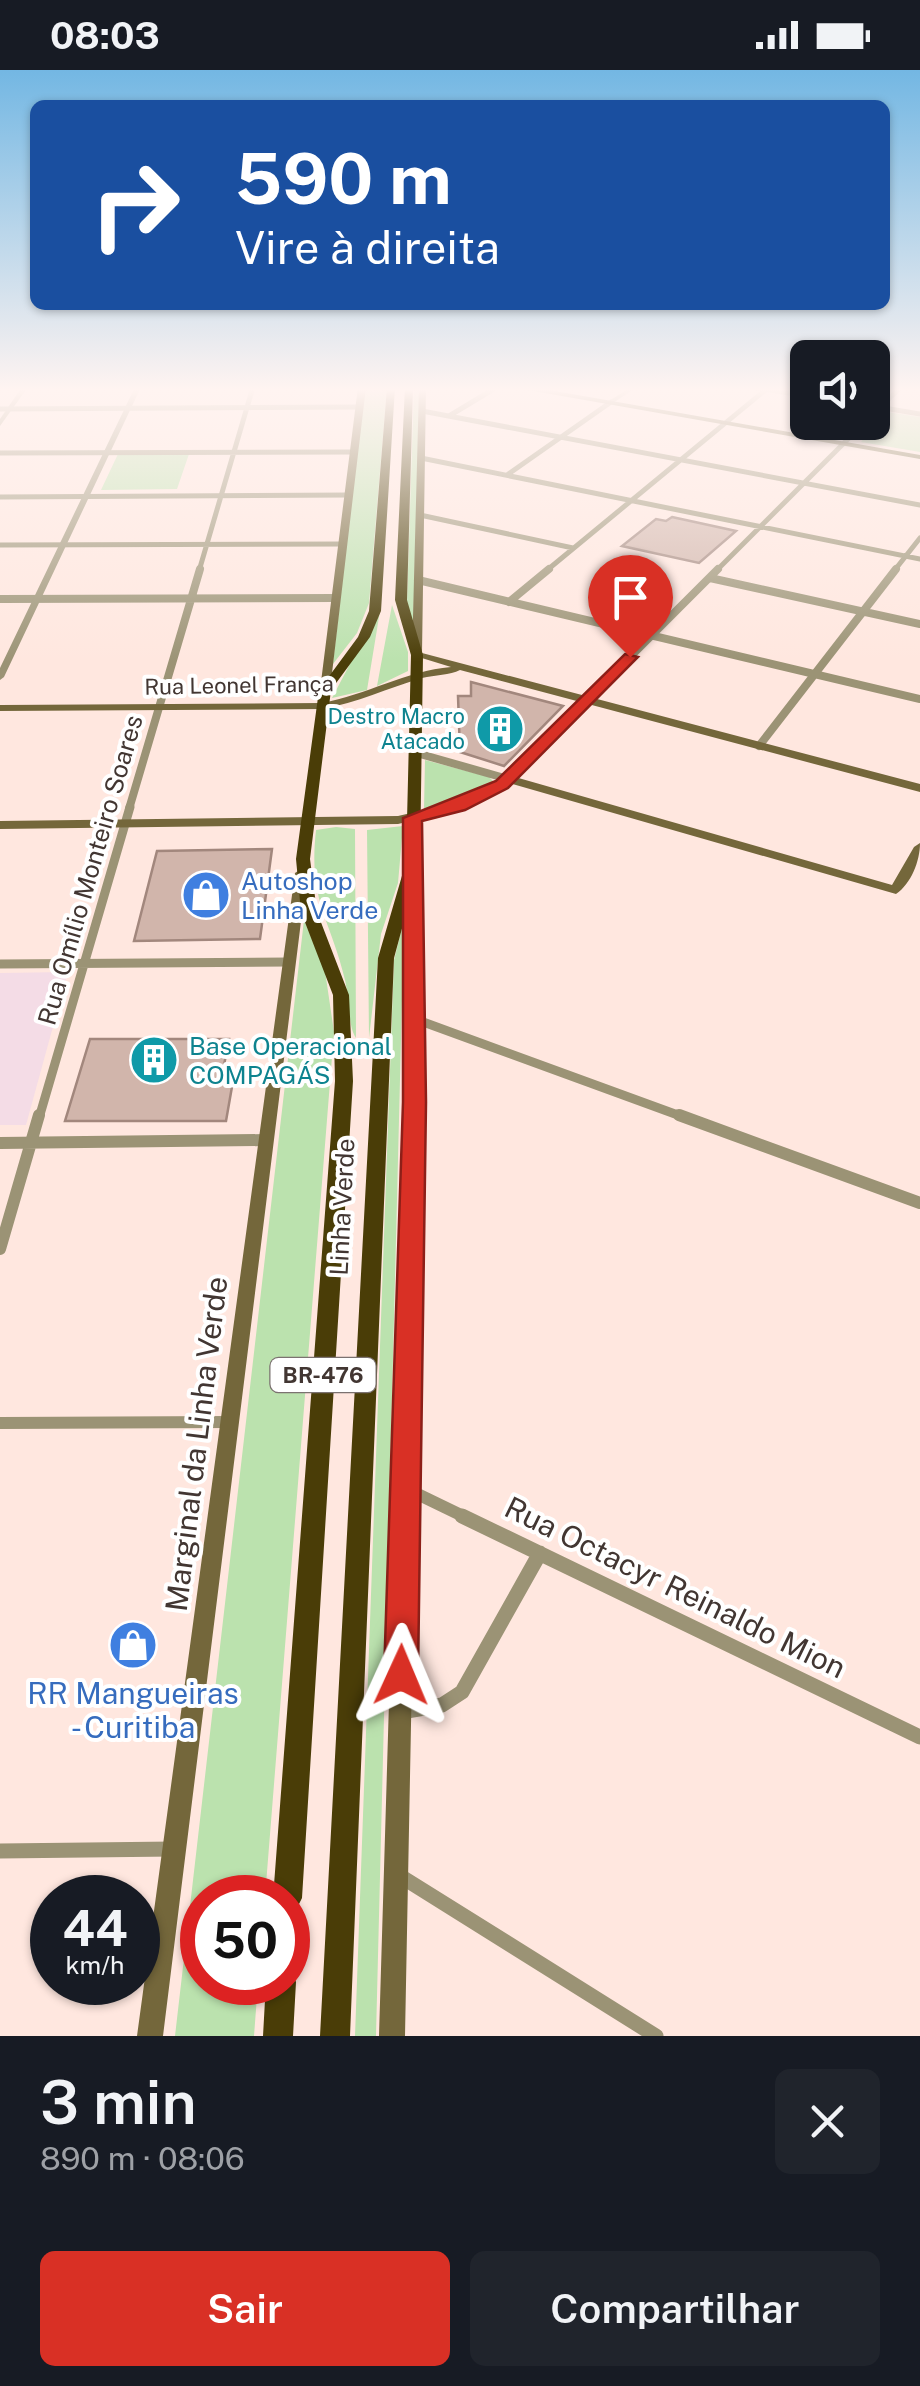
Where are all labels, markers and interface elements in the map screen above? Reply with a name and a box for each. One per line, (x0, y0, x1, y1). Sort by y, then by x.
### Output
text: 08:03 (50, 13, 160, 58)
text: 590 m (235, 137, 452, 220)
icon: right (70, 140, 200, 270)
text: Vire à direita (235, 221, 500, 274)
map controls (790, 340, 890, 440)
button: sound (790, 340, 890, 440)
pin (588, 555, 673, 658)
icon: arrive (603, 570, 658, 625)
street label: Rua Leonel França (144, 670, 334, 700)
place label: Destro Macro Atacado (328, 703, 465, 754)
building icon: Destro Macro Atacado (474, 703, 526, 755)
street label: Rua Omílio Monteiro Soares (31, 711, 149, 1029)
place label: Autoshop Linha Verde (241, 866, 378, 925)
shop icon: Autoshop Linha Verde (180, 869, 232, 921)
place label: Base Operacional COMPAGÁS (189, 1031, 392, 1090)
building icon: Base Operacional COMPAGÁS (128, 1034, 180, 1086)
street label: Linha Verde (323, 1138, 361, 1276)
street label: Marginal da Linha Verde (158, 1274, 234, 1613)
road number: BR-476 (270, 1358, 376, 1392)
street label: Rua Octacyr Reinaldo Mion (499, 1489, 852, 1685)
shop icon: RR Mangueiras - Curitiba (107, 1619, 159, 1671)
position arrow (349, 1623, 453, 1727)
place label: RR Mangueiras - Curitiba (27, 1675, 239, 1745)
speed limit sign: 50 (180, 1875, 310, 2005)
text: 44 (62, 1898, 128, 1957)
text: km/h (66, 1950, 124, 1980)
text: 3 min (40, 2067, 197, 2138)
button: close (775, 2069, 880, 2174)
text: 890 m · 08:06 (40, 2140, 245, 2177)
button: Sair (40, 2251, 450, 2366)
button: Compartilhar (470, 2251, 880, 2366)

